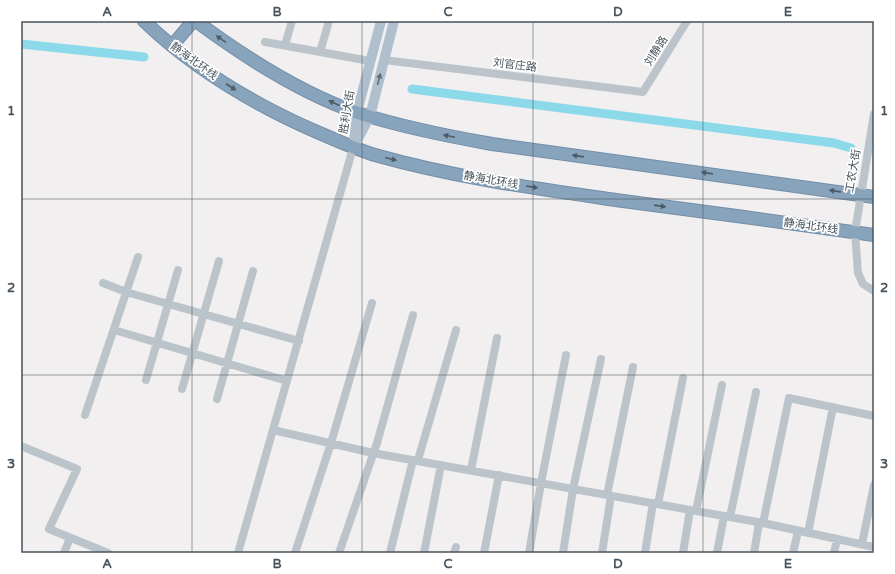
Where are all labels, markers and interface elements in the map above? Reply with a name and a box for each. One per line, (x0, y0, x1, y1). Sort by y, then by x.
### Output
text: A (102, 4, 112, 20)
text: B (272, 4, 282, 20)
text: C (443, 4, 453, 20)
text: D (613, 4, 623, 20)
text: E (784, 4, 792, 20)
street label: 刘静路 (642, 34, 670, 68)
one-way arrow (215, 35, 226, 43)
street label: 静海北环线 (168, 40, 220, 82)
street label: 刘官庄路 (492, 56, 538, 74)
one-way arrow (377, 72, 383, 85)
one-way arrow (226, 83, 236, 91)
street label: 胜利大街 (337, 89, 357, 135)
one-way arrow (327, 99, 339, 105)
text: 1 (7, 103, 15, 119)
text: 1 (880, 103, 888, 119)
one-way arrow (443, 133, 456, 139)
street label: 工农大街 (843, 148, 863, 194)
one-way arrow (572, 153, 584, 159)
one-way arrow (384, 157, 397, 163)
street label: 静海北环线 (463, 169, 519, 191)
one-way arrow (701, 170, 713, 176)
one-way arrow (526, 184, 538, 190)
one-way arrow (829, 188, 842, 194)
one-way arrow (654, 202, 666, 209)
street label: 静海北环线 (783, 216, 839, 236)
text: 2 (7, 280, 15, 296)
text: 2 (880, 280, 888, 296)
text: 3 (7, 456, 15, 472)
text: 3 (880, 456, 888, 472)
text: A (102, 556, 112, 572)
text: B (272, 556, 282, 572)
text: C (443, 556, 453, 572)
text: D (613, 556, 623, 572)
text: E (784, 556, 792, 572)

